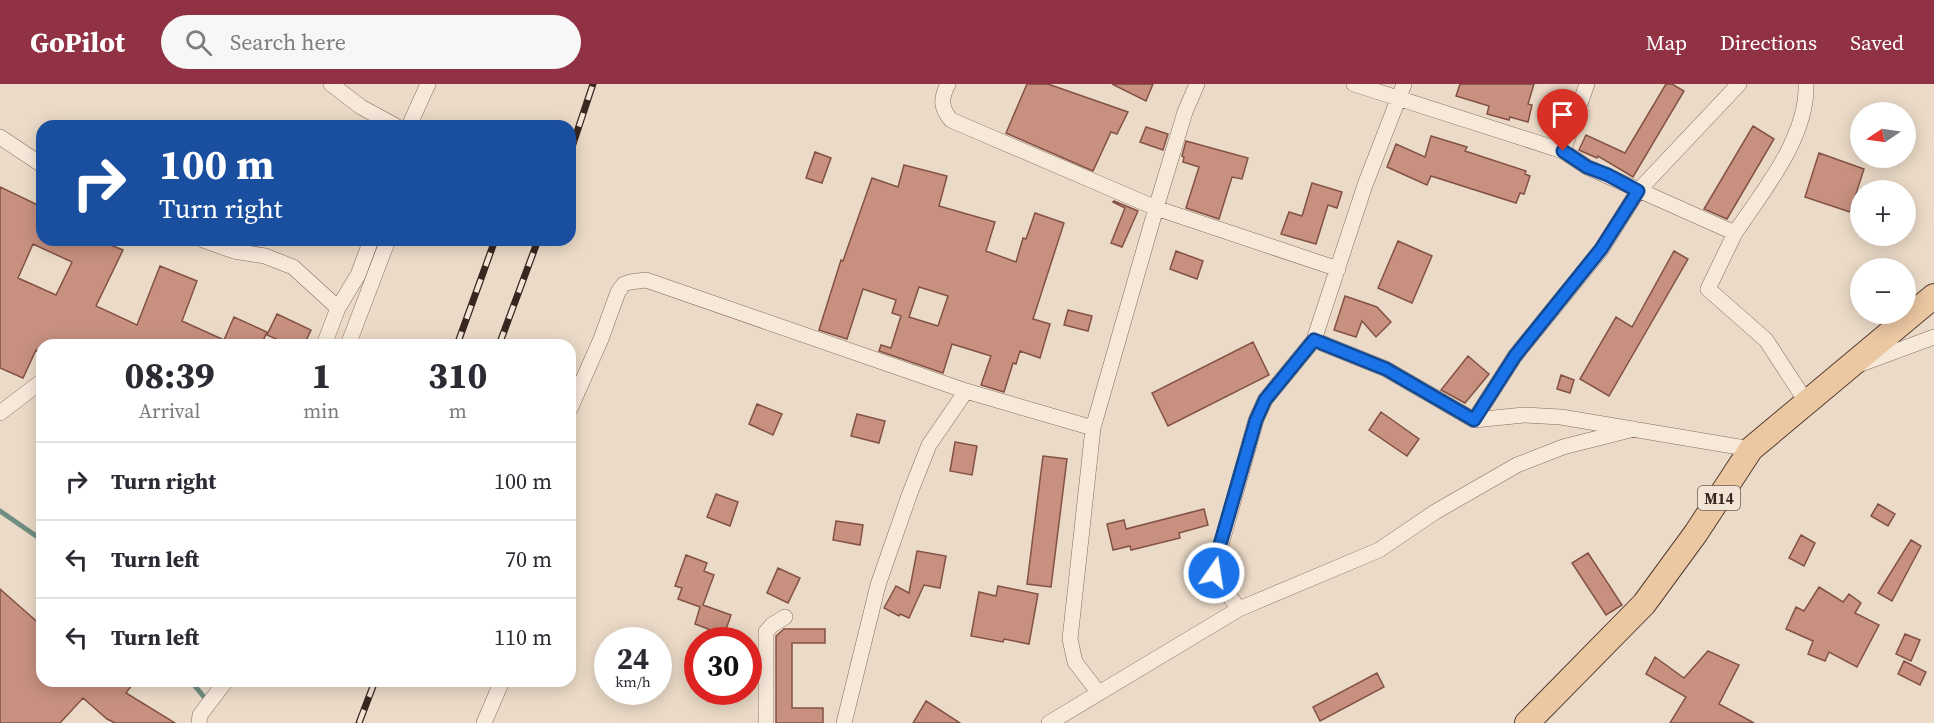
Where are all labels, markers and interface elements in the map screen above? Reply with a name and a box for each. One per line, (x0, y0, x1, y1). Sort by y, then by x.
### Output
search box (161, 15, 581, 69)
text: GoPilot (30, 23, 125, 61)
icon: search (182, 26, 215, 59)
text: Search here (230, 27, 346, 57)
text: Map (1646, 28, 1687, 57)
text: Directions (1720, 28, 1817, 57)
text: Saved (1850, 28, 1904, 57)
pin (1537, 89, 1588, 151)
icon: arrive (1546, 98, 1579, 131)
north arrow (1850, 102, 1916, 168)
map controls (1850, 102, 1916, 324)
text: 100 m (159, 135, 274, 193)
icon: right (60, 144, 138, 222)
button: + (1850, 180, 1916, 246)
text: Turn right (159, 190, 283, 227)
button: − (1850, 258, 1916, 324)
text: 08:39 (125, 351, 215, 400)
text: 1 (311, 351, 331, 400)
text: 310 (428, 351, 487, 400)
text: Arrival (139, 397, 201, 425)
text: min (303, 397, 339, 425)
text: m (449, 397, 467, 425)
icon: right (60, 465, 93, 498)
text: Turn right (111, 466, 216, 496)
text: 100 m (494, 466, 552, 496)
road number: M14 (1698, 486, 1740, 510)
position arrow (1182, 541, 1246, 605)
icon: left (60, 543, 93, 576)
text: Turn left (111, 544, 199, 574)
text: 70 m (505, 544, 552, 574)
icon: left (60, 621, 93, 654)
text: Turn left (111, 622, 199, 652)
text: 110 m (494, 622, 552, 652)
speed limit sign: 30 (684, 627, 762, 705)
text: 24 (617, 638, 649, 679)
text: km/h (615, 671, 651, 692)

